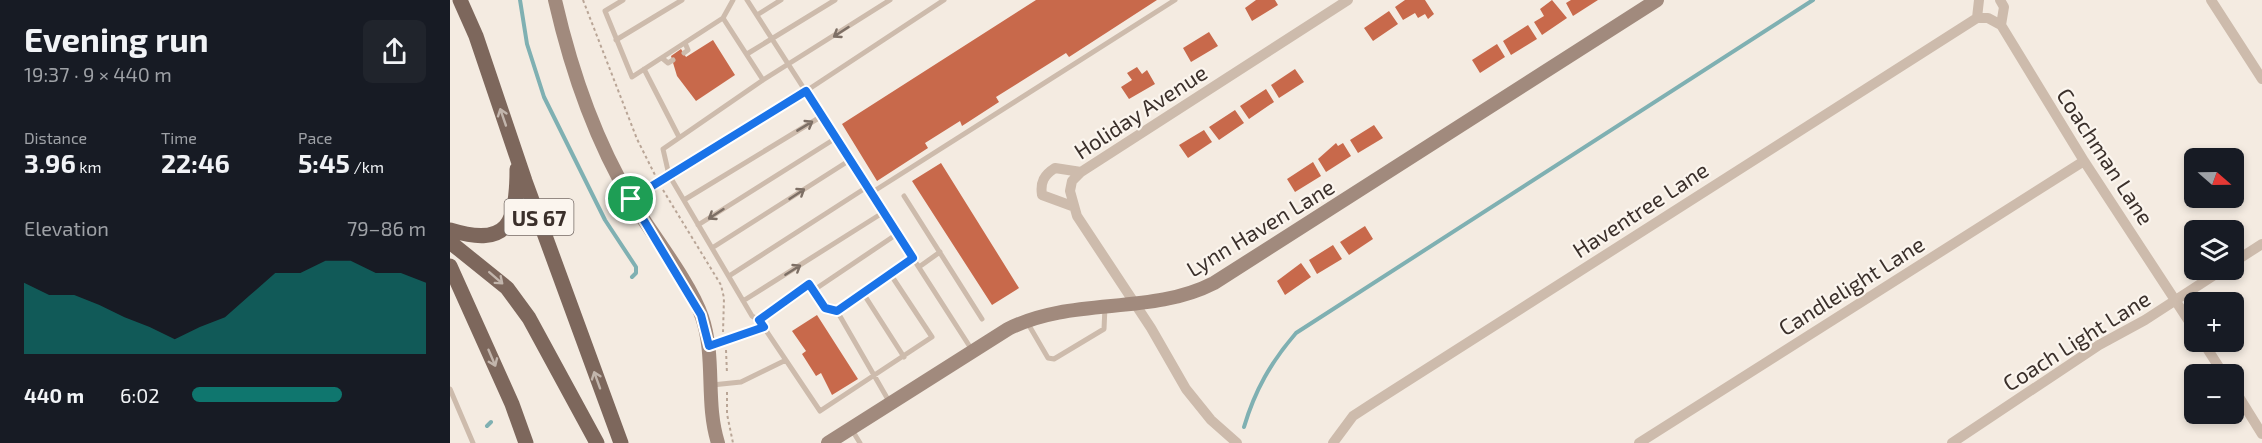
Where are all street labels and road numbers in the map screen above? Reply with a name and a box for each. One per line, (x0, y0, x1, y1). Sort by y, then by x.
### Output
street label: Holiday Avenue (1069, 58, 1211, 164)
street label: Coachman Lane (2052, 83, 2160, 229)
street label: Haventree Lane (1567, 156, 1713, 262)
street label: Lynn Haven Lane (1181, 173, 1339, 281)
road number: US 67 (504, 199, 574, 235)
street label: Candlelight Lane (1773, 230, 1929, 340)
street label: Coach Light Lane (1998, 284, 2154, 396)

